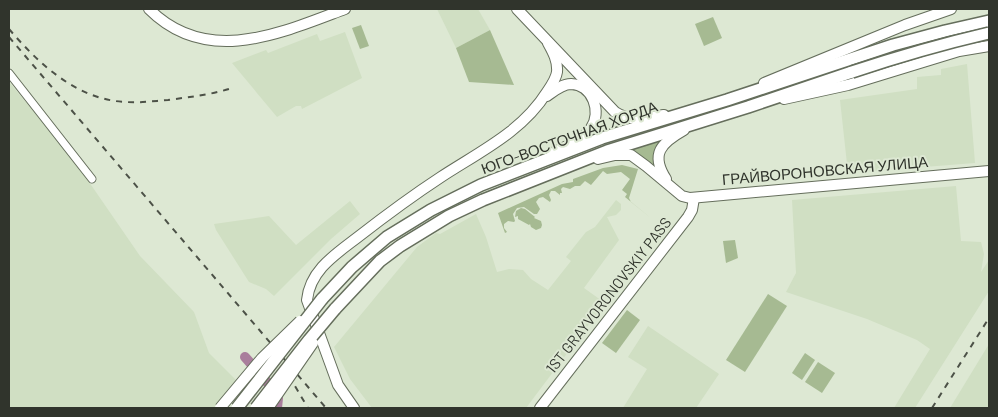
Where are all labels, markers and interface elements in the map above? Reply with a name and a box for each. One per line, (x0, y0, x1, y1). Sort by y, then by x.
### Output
street label: ЮГО-ВОСТОЧНАЯ ХОРДА (478, 97, 660, 177)
street label: ГРАЙВОРОНОВСКАЯ УЛИЦА (721, 152, 929, 188)
street label: 1ST GRAYVORONOVSKIY PASS (541, 213, 675, 377)

